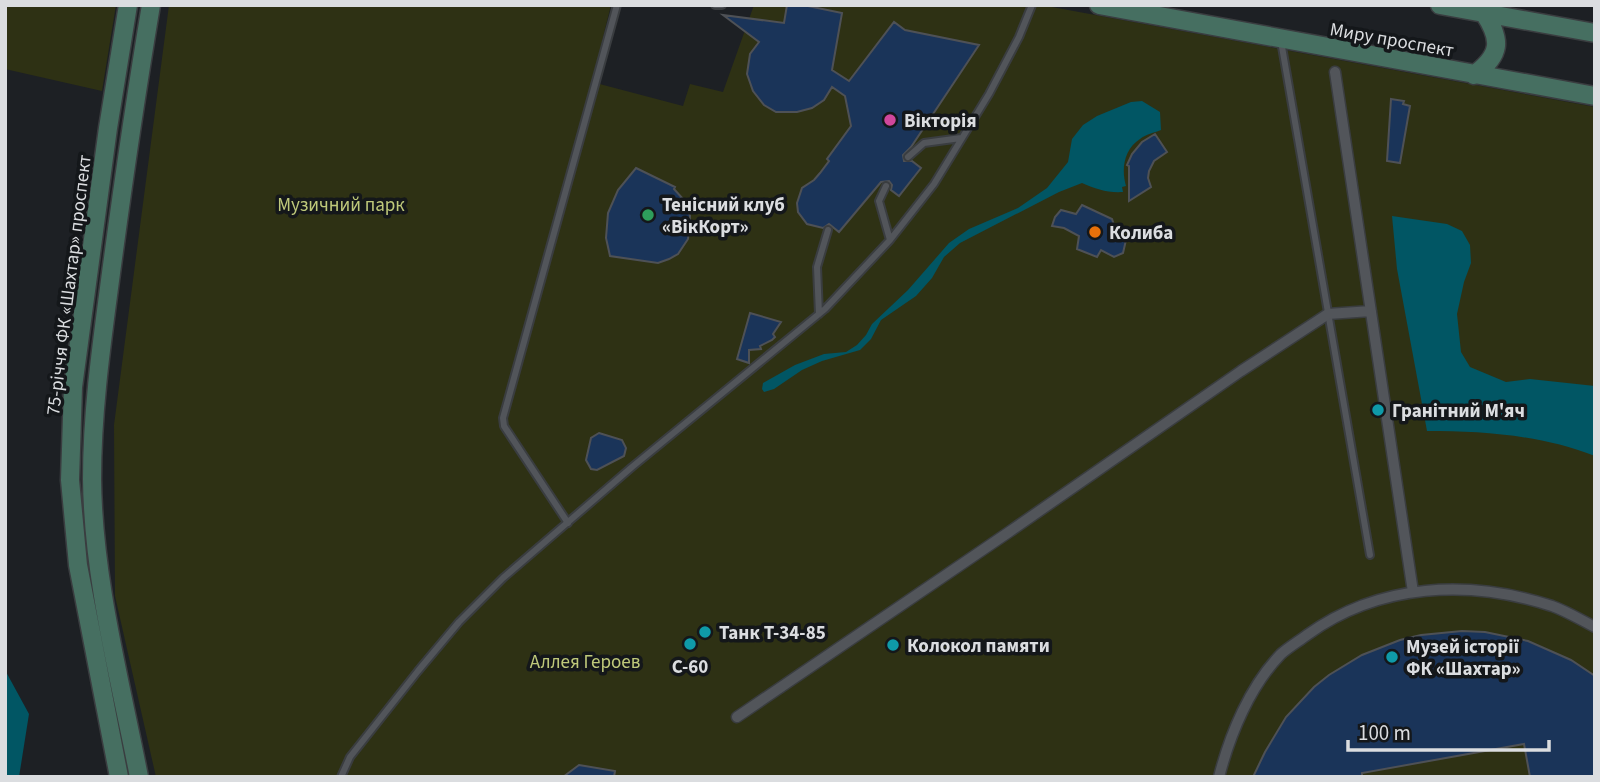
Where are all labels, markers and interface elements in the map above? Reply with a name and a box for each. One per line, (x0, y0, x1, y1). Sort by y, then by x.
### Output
street label: Миру проспект (1328, 16, 1456, 65)
place label: Вікторія (904, 108, 977, 135)
marker: Вікторія (882, 112, 898, 128)
street label: 75-річчя ФК «Шахтар» проспект (40, 153, 99, 417)
park label: Музичний парк (277, 192, 405, 219)
place label: Тенісний клуб «ВікКорт» (662, 192, 785, 241)
marker: Тенісний клуб «ВікКорт» (640, 207, 656, 223)
place label: Колиба (1109, 220, 1173, 247)
marker: Колиба (1087, 224, 1103, 240)
place label: Гранітний М'яч (1392, 398, 1525, 425)
marker: Гранітний М'яч (1370, 402, 1386, 418)
place label: Танк Т-34-85 (719, 620, 826, 647)
marker: Танк Т-34-85 (697, 624, 713, 640)
place label: Колокол памяти (907, 633, 1050, 660)
place label: Музей історії ФК «Шахтар» (1406, 634, 1521, 683)
marker: С-60 (682, 636, 698, 652)
marker: Колокол памяти (885, 637, 901, 653)
park label: Аллея Героев (530, 649, 640, 676)
marker: Музей історії ФК «Шахтар» (1384, 649, 1400, 665)
place label: С-60 (672, 654, 708, 681)
scale bar (1348, 708, 1549, 752)
text: 100 m (1358, 718, 1411, 748)

